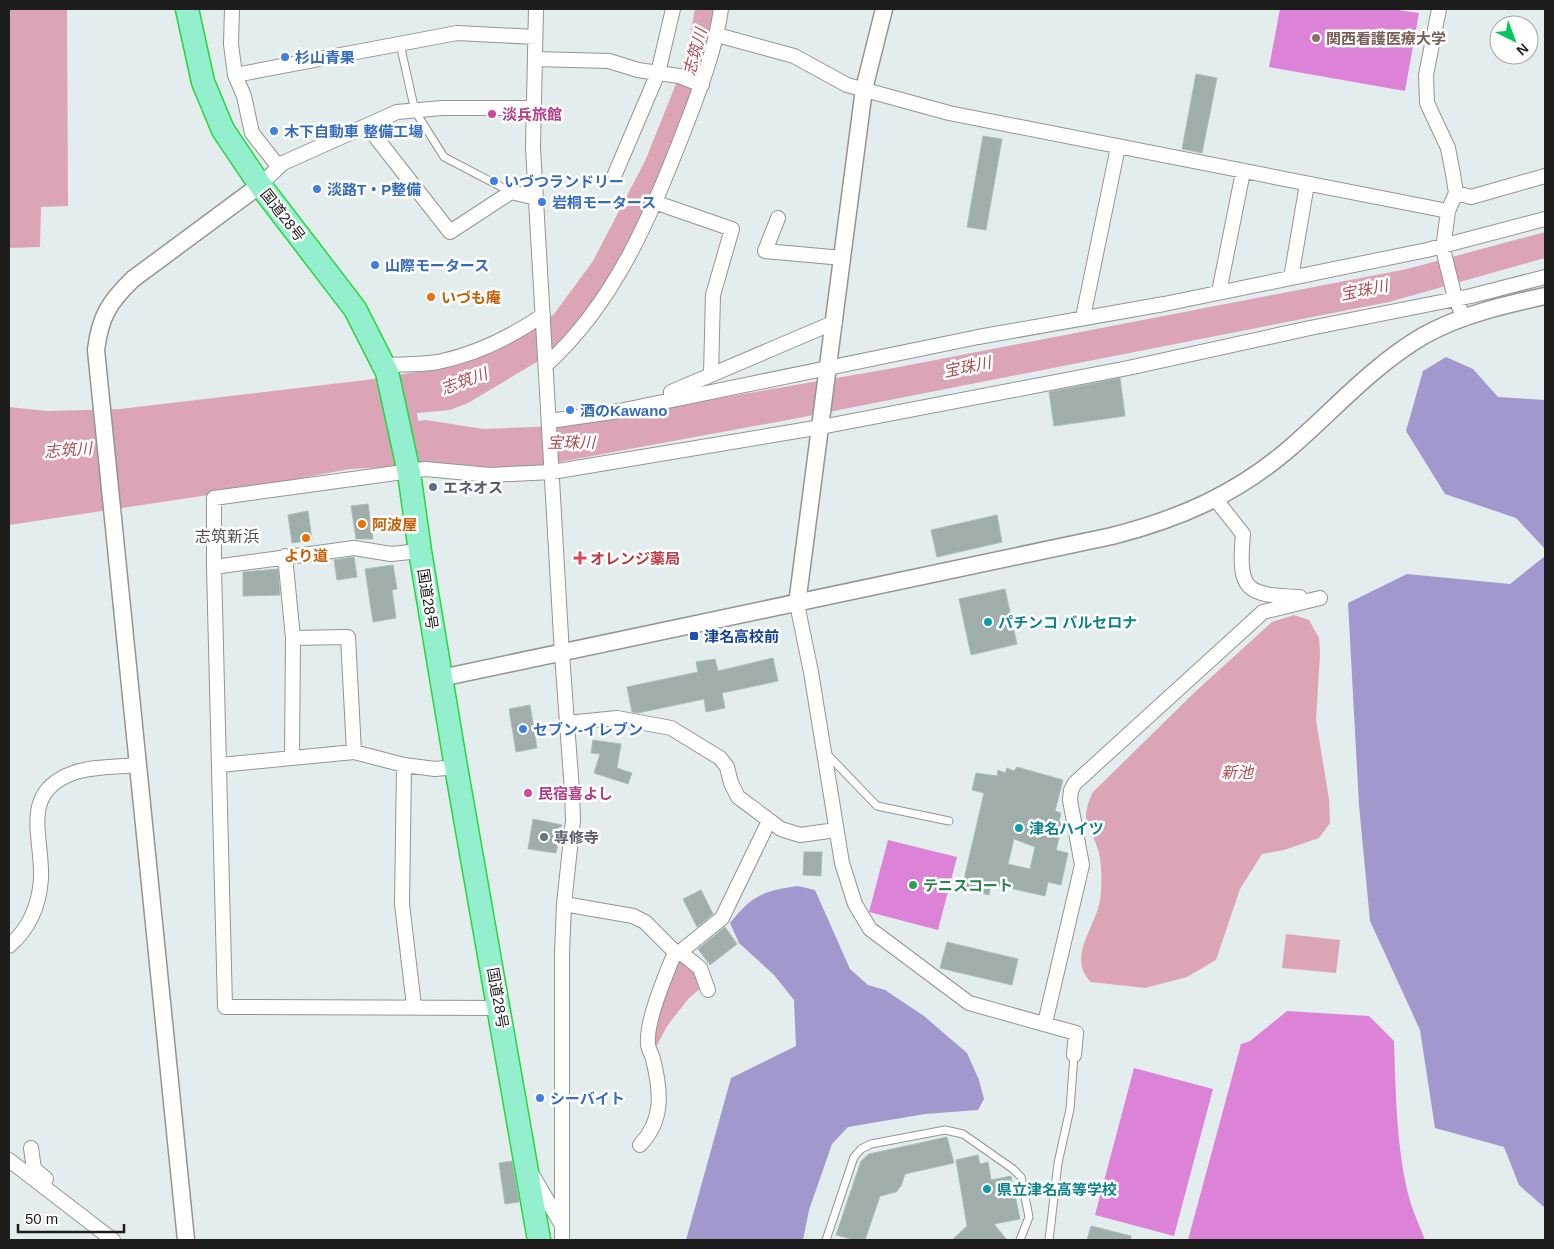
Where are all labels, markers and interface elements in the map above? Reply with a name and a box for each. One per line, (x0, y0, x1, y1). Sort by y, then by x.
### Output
north arrow (1489, 15, 1539, 65)
water label: 志筑川 (681, 25, 710, 77)
place label: 関西看護医療大学 (1326, 30, 1446, 47)
marker: 関西看護医療大学 (1310, 32, 1322, 44)
text: N (1514, 40, 1532, 59)
place label: 杉山青果 (295, 49, 355, 66)
marker: 杉山青果 (279, 51, 291, 63)
place label: 淡兵旅館 (502, 106, 562, 123)
marker: 淡兵旅館 (486, 108, 498, 120)
place label: 木下自動車 整備工場 (284, 123, 423, 140)
marker: 木下自動車 整備工場 (268, 125, 280, 137)
place label: いづつランドリー (504, 173, 624, 190)
marker: いづつランドリー (488, 175, 500, 187)
place label: 淡路T・P整備 (327, 181, 421, 198)
marker: 淡路T・P整備 (311, 183, 323, 195)
street label: 国道28号 (257, 185, 309, 245)
place label: 岩桐モータース (552, 194, 656, 211)
marker: 岩桐モータース (536, 196, 548, 208)
place label: 山際モータース (385, 257, 489, 274)
marker: 山際モータース (369, 259, 381, 271)
water label: 宝珠川 (1339, 277, 1391, 303)
place label: いづも庵 (441, 289, 501, 306)
marker: いづも庵 (425, 291, 437, 303)
water label: 宝珠川 (942, 354, 994, 380)
water label: 志筑川 (439, 364, 491, 397)
place label: 酒のKawano (580, 402, 668, 419)
marker: 酒のKawano (564, 404, 576, 416)
water label: 宝珠川 (547, 434, 597, 451)
water label: 志筑川 (43, 440, 95, 460)
place label: エネオス (443, 479, 503, 496)
marker: エネオス (427, 481, 439, 493)
place label: 阿波屋 (372, 516, 417, 533)
marker: 阿波屋 (356, 518, 368, 530)
district label: 志筑新浜 (195, 528, 259, 545)
marker: より道 (300, 532, 312, 544)
place label: より道 (284, 547, 328, 564)
place label: オレンジ薬局 (590, 550, 680, 567)
marker: オレンジ薬局 (574, 552, 586, 564)
street label: 国道28号 (415, 567, 441, 631)
place label: パチンコ バルセロナ (998, 614, 1137, 631)
marker: パチンコ バルセロナ (982, 616, 994, 628)
place label: 津名高校前 (704, 628, 779, 645)
marker: 津名高校前 (688, 630, 700, 642)
place label: セブン-イレブン (533, 721, 643, 738)
marker: セブン-イレブン (517, 723, 529, 735)
water label: 新池 (1221, 764, 1255, 781)
place label: 民宿喜よし (538, 785, 613, 802)
marker: 民宿喜よし (522, 787, 534, 799)
place label: 津名ハイツ (1029, 820, 1104, 837)
marker: 津名ハイツ (1013, 822, 1025, 834)
place label: 専修寺 (554, 829, 599, 846)
marker: 専修寺 (538, 831, 550, 843)
place label: テニスコート (923, 877, 1013, 894)
marker: テニスコート (907, 879, 919, 891)
street label: 国道28号 (484, 966, 512, 1030)
place label: シーバイト (550, 1090, 625, 1107)
marker: シーバイト (534, 1092, 546, 1104)
place label: 県立津名高等学校 (997, 1181, 1117, 1198)
marker: 県立津名高等学校 (981, 1183, 993, 1195)
scale bar (18, 1202, 124, 1234)
text: 50 m (25, 1210, 58, 1227)

